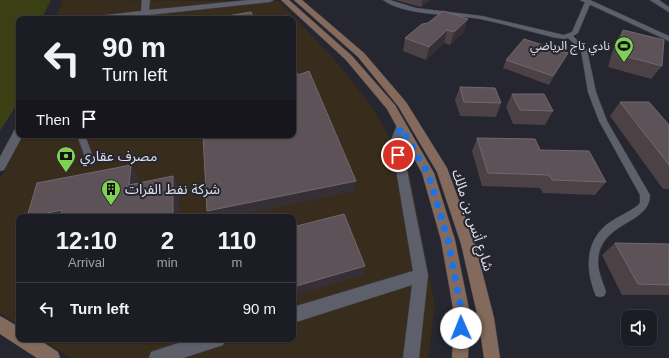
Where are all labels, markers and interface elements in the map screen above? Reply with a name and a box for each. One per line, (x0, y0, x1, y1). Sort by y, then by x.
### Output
icon: left (36, 32, 88, 84)
text: 90 m (102, 32, 166, 63)
sports icon: نادي تاج الرياضي (613, 35, 635, 63)
place label: نادي تاج الرياضي (530, 39, 610, 56)
text: Turn left (102, 65, 167, 85)
icon: arrive (78, 108, 100, 130)
text: Then (36, 111, 70, 128)
pin (381, 138, 415, 172)
icon: arrive (387, 144, 409, 166)
bank icon: مصرف عقاري (55, 145, 77, 173)
place label: مصرف عقاري (80, 148, 157, 167)
street label: شارع أنس بن مالك (446, 167, 498, 274)
building icon: شركة نفط الفرات (100, 178, 122, 206)
place label: شركة نفط الفرات (125, 181, 220, 198)
text: 12:10 (56, 227, 117, 254)
text: 2 (161, 227, 174, 254)
text: 110 (218, 227, 256, 254)
text: Arrival (68, 255, 105, 270)
text: min (157, 255, 178, 270)
text: m (231, 255, 242, 270)
icon: left (36, 298, 58, 320)
text: Turn left (70, 300, 129, 317)
text: 90 m (243, 300, 276, 317)
position arrow (440, 307, 482, 349)
map controls (621, 310, 657, 346)
button: sound (621, 310, 657, 346)

